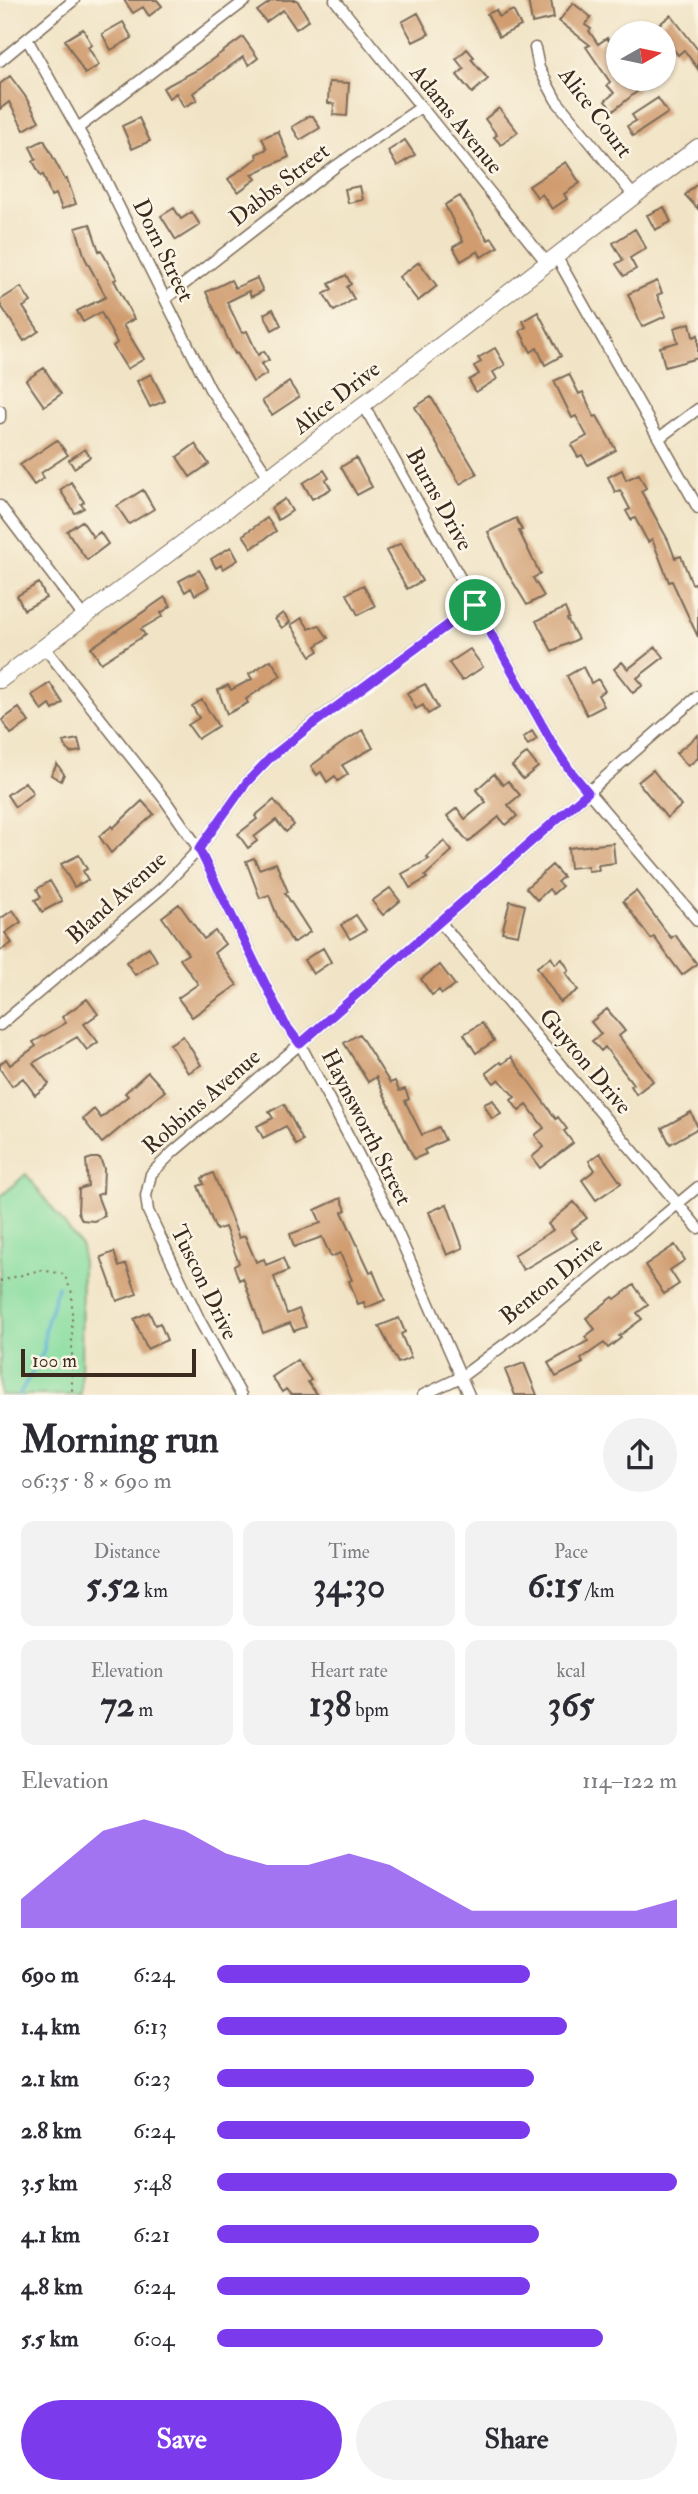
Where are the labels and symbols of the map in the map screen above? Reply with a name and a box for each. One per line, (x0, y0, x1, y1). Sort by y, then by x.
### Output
north arrow (606, 21, 676, 91)
street label: Adams Avenue (403, 58, 510, 180)
street label: Alice Court (551, 60, 639, 163)
street label: Dabbs Street (224, 136, 335, 232)
street label: Dorn Street (126, 194, 201, 306)
street label: Alice Drive (286, 354, 386, 441)
street label: Burns Drive (400, 443, 480, 556)
pin (445, 575, 505, 635)
street label: Bland Avenue (60, 845, 173, 950)
street label: Guyton Drive (533, 1003, 638, 1120)
street label: Robbins Avenue (136, 1042, 267, 1161)
street label: Haynsworth Street (315, 1044, 418, 1210)
street label: Tuscon Drive (164, 1220, 245, 1345)
street label: Benton Drive (494, 1230, 609, 1331)
scale bar (21, 1346, 196, 1378)

